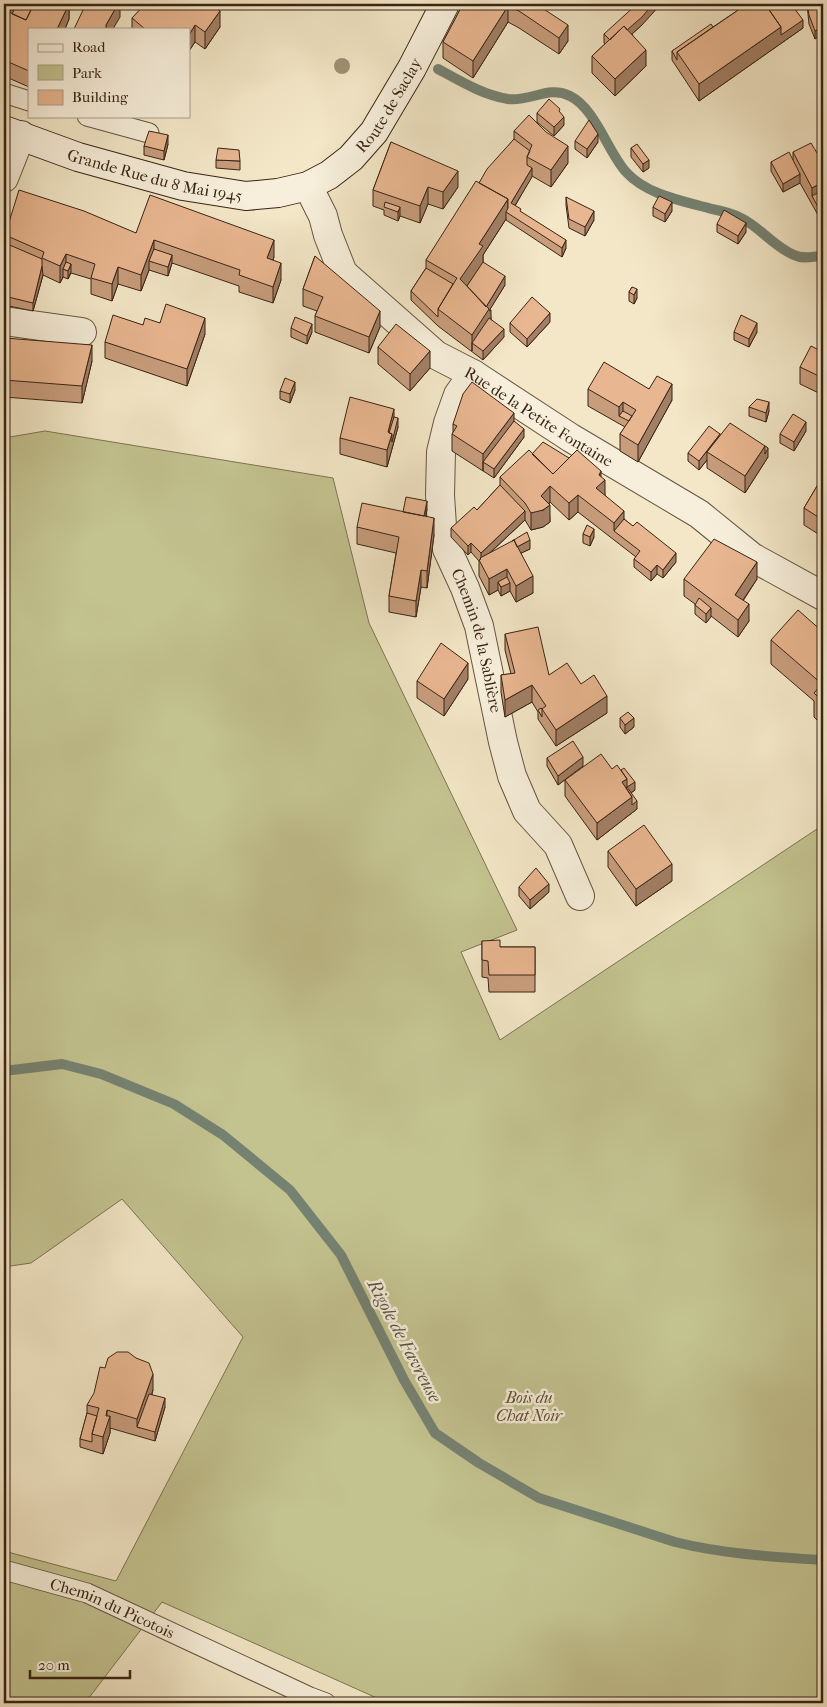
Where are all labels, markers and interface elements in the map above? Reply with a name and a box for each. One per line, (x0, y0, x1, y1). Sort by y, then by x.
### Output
legend (28, 28, 190, 118)
text: Road (72, 38, 106, 56)
street label: Route de Saclay (351, 54, 425, 156)
text: Park (72, 64, 102, 82)
text: Building (72, 88, 129, 106)
street label: Grande Rue du 8 Mai 1945 (65, 144, 244, 205)
street label: Rue de la Petite Fontaine (462, 362, 617, 470)
street label: Chemin de la Sablière (448, 565, 506, 714)
water label: Rigole de Favreuse (362, 1275, 446, 1407)
park label: Bois du Chat Noir (496, 1388, 564, 1425)
street label: Chemin du Picotois (48, 1574, 178, 1642)
scale bar (30, 1647, 130, 1679)
text: 20 m (38, 1656, 70, 1674)

